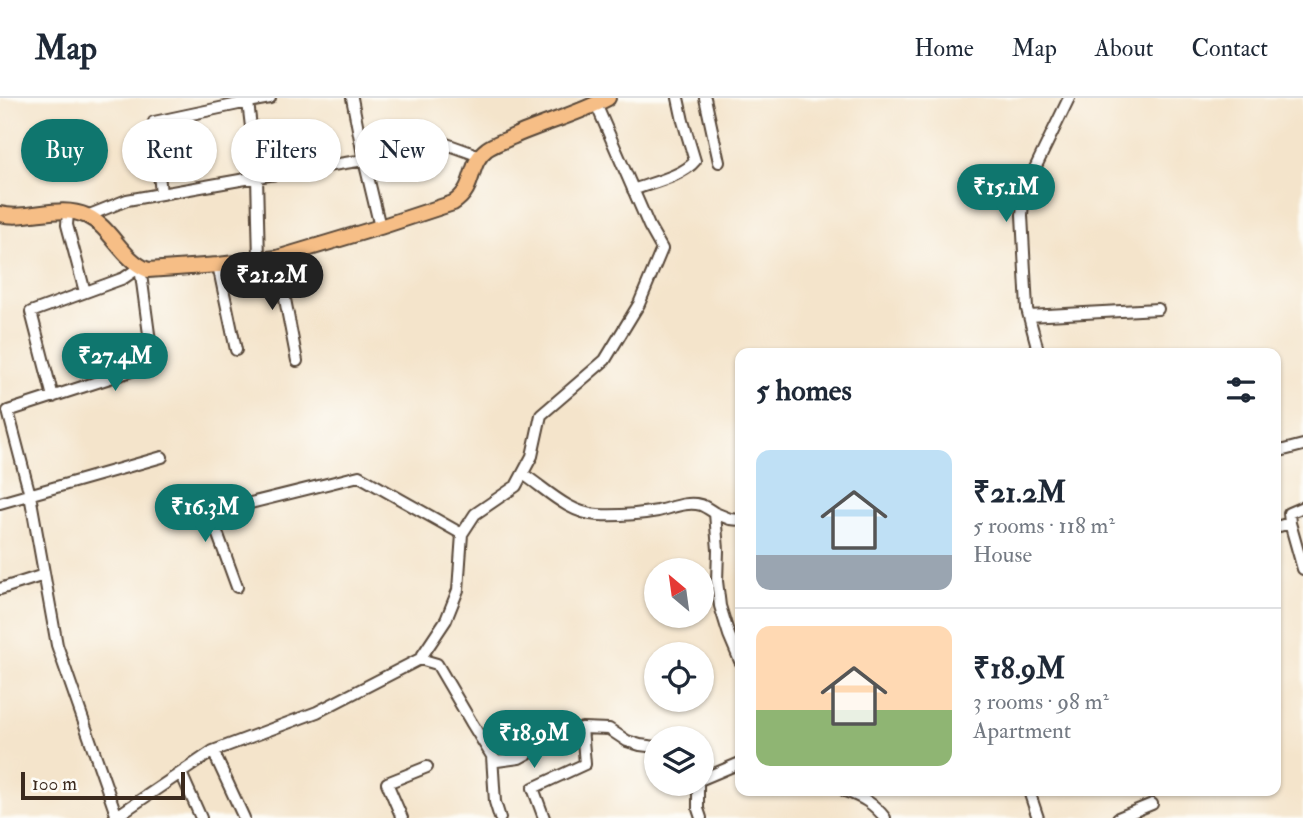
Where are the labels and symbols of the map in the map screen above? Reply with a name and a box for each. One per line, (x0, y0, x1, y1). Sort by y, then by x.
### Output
pin: ₹15.1M (949, 164, 1063, 224)
pin: ₹21.2M (215, 252, 329, 312)
pin: ₹27.4M (58, 334, 172, 393)
pin: ₹16.3M (148, 484, 262, 544)
north arrow (644, 558, 714, 628)
pin: ₹18.9M (477, 710, 591, 770)
scale bar (21, 769, 186, 801)

